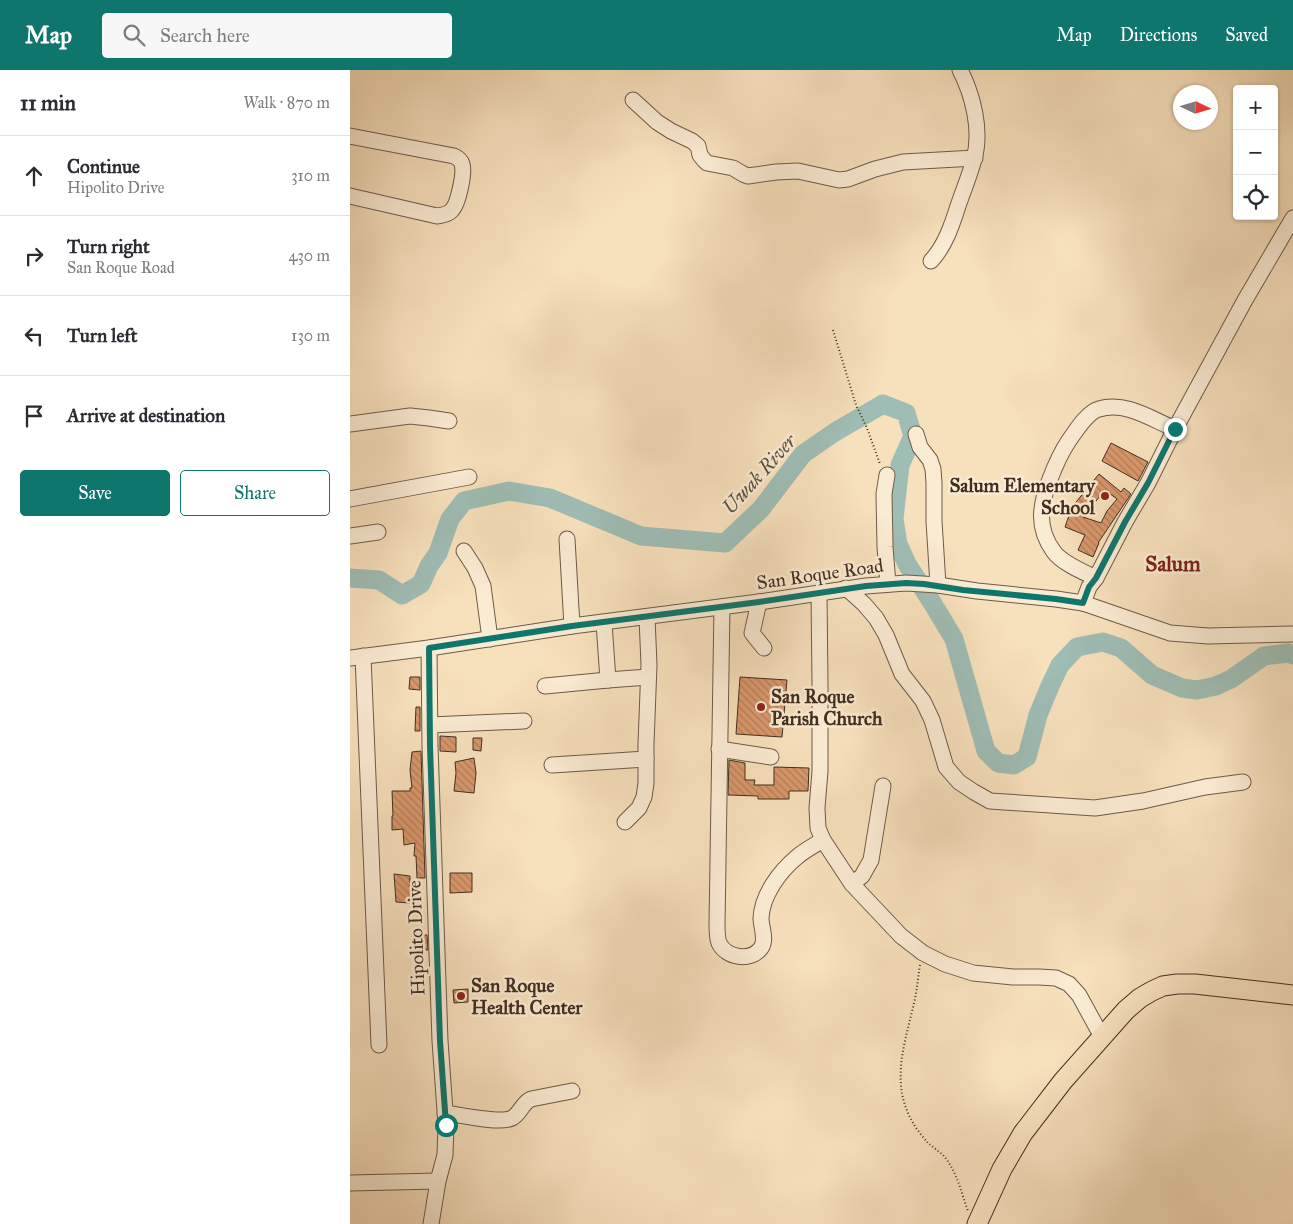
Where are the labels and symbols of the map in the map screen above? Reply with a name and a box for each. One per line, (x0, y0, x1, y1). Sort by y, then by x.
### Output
north arrow (1173, 85, 1218, 130)
route end (1164, 418, 1187, 441)
water label: Uwak River (717, 428, 802, 519)
place label: Salum Elementary School (949, 474, 1096, 519)
marker: Salum Elementary School (1099, 490, 1111, 502)
district label: Salum (1145, 551, 1201, 577)
street label: San Roque Road (755, 554, 886, 595)
place label: San Roque Parish Church (771, 685, 883, 730)
marker: San Roque Parish Church (755, 701, 767, 713)
street label: Hipolito Drive (402, 880, 430, 996)
place label: San Roque Health Center (471, 974, 583, 1019)
marker: San Roque Health Center (455, 990, 467, 1002)
route start (435, 1114, 458, 1137)

